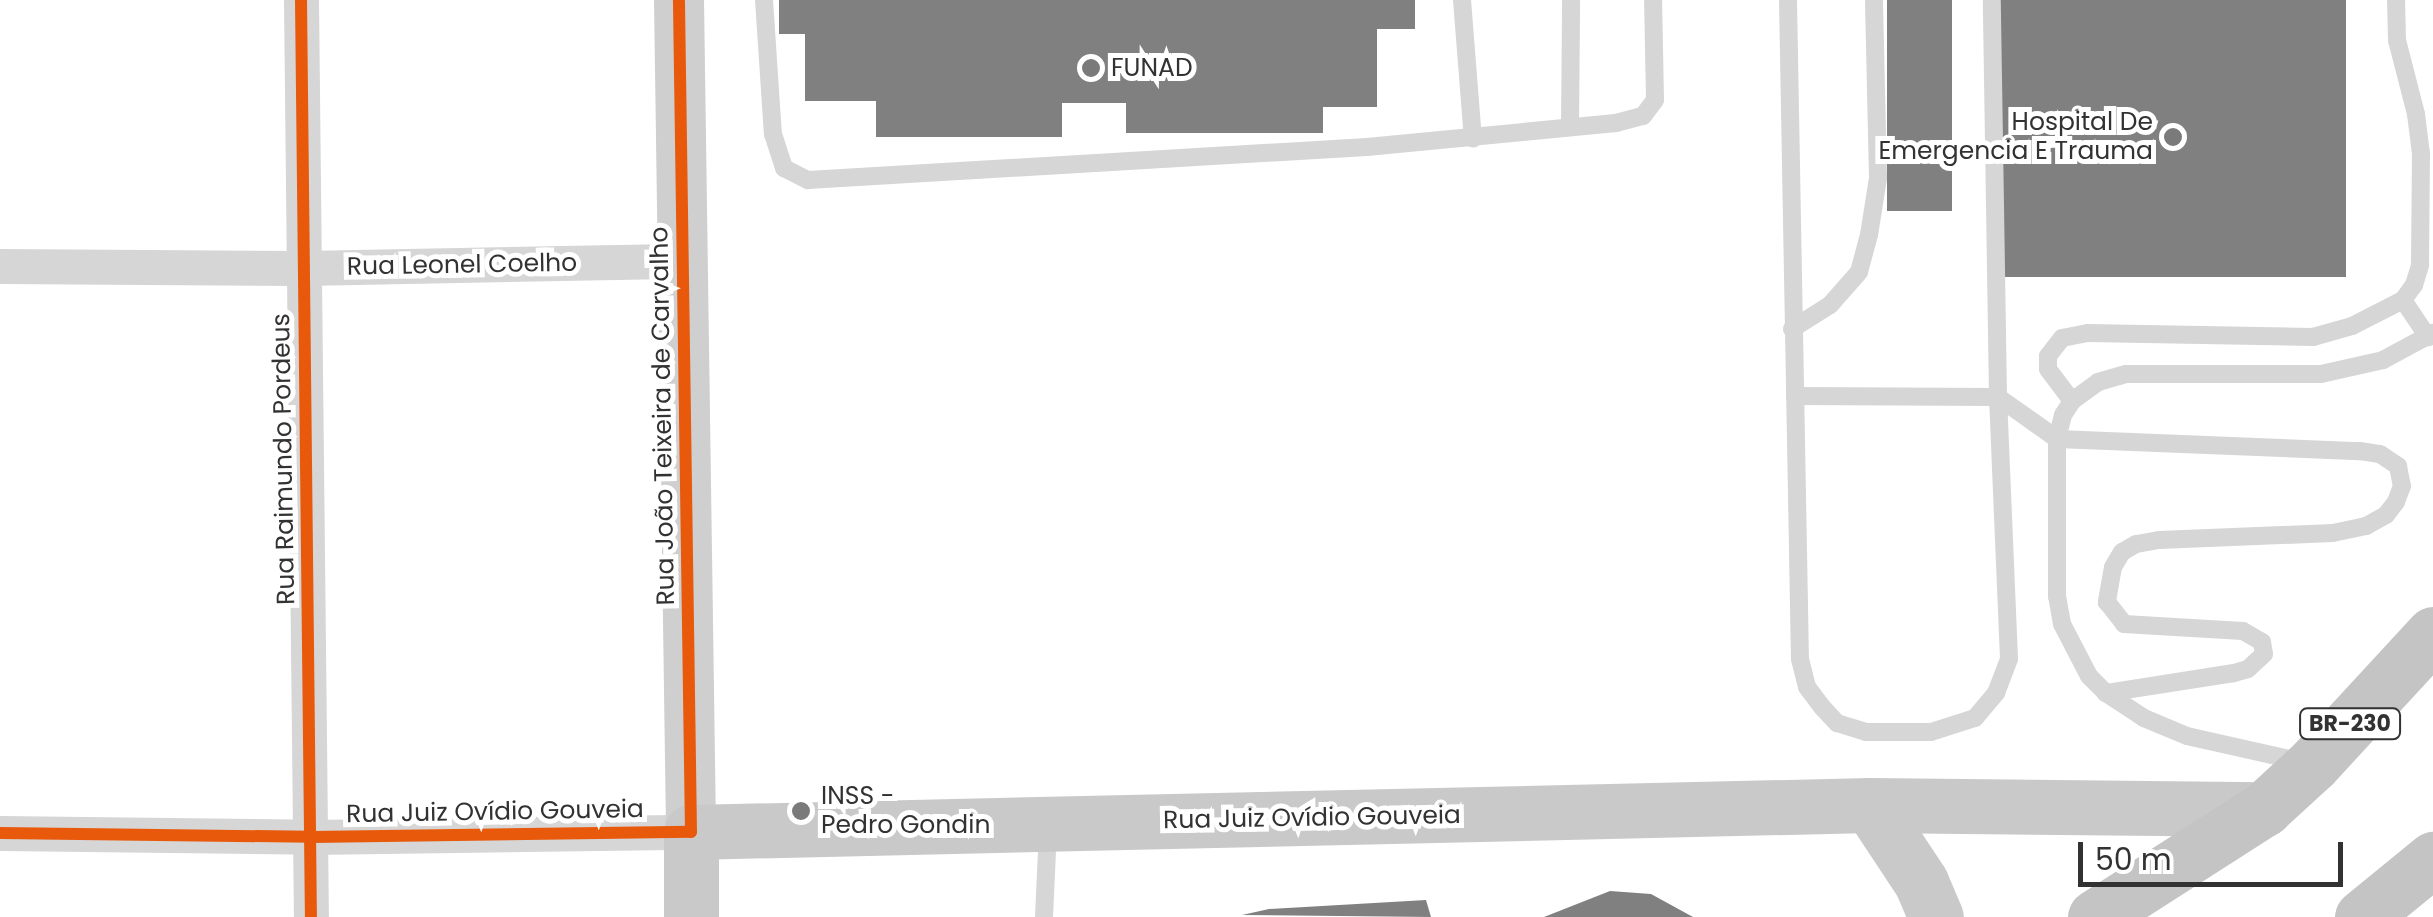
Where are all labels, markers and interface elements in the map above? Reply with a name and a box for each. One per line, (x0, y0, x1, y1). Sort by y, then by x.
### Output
place label: FUNAD (1111, 53, 1193, 83)
marker: FUNAD (1080, 57, 1102, 79)
place label: Hospital De Emergencia E Trauma (1878, 108, 2153, 167)
marker: Hospital De Emergencia E Trauma (2162, 126, 2184, 148)
street label: Rua João Teixeira de Carvalho (645, 226, 681, 606)
street label: Rua Leonel Coelho (347, 248, 577, 282)
street label: Rua Raimundo Pordeus (266, 313, 302, 605)
road number: BR-230 (2298, 707, 2402, 741)
place label: INSS - Pedro Gondin (821, 782, 990, 841)
street label: Rua Juiz Ovídio Gouveia (346, 794, 644, 830)
marker: INSS - Pedro Gondin (790, 800, 812, 822)
street label: Rua Juiz Ovídio Gouveia (1163, 800, 1461, 836)
scale bar (2083, 822, 2348, 884)
text: 50 m (2095, 838, 2172, 881)

